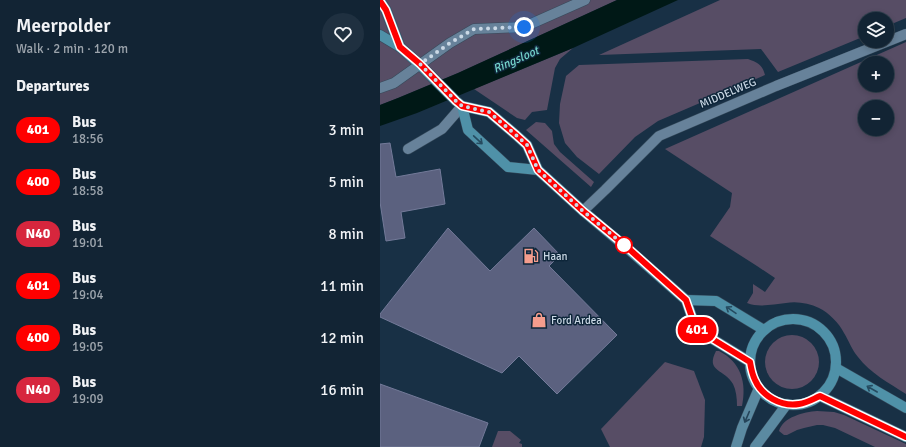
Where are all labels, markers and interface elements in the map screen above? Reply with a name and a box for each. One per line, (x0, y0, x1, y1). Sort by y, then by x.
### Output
map controls (858, 12, 894, 136)
button: layers (858, 12, 894, 48)
button: heart (322, 13, 364, 55)
text: Meerpolder (16, 14, 110, 38)
your location (514, 17, 534, 37)
text: Walk · 2 min · 120 m (16, 41, 128, 57)
water label: Ringsloot (491, 43, 543, 77)
button: + (858, 56, 894, 92)
street label: MIDDELWEG (698, 75, 758, 111)
text: Departures (16, 77, 89, 95)
button: − (858, 100, 894, 136)
text: Bus (72, 113, 96, 131)
text: 401 (27, 121, 49, 138)
text: 3 min (328, 121, 364, 139)
text: 18:56 (72, 131, 104, 147)
one-way arrow (473, 135, 483, 144)
text: Bus (72, 165, 96, 183)
text: 400 (27, 173, 49, 190)
text: 5 min (328, 173, 364, 191)
text: 18:58 (72, 183, 104, 199)
text: Bus (72, 217, 96, 235)
text: N40 (26, 225, 50, 242)
text: 8 min (328, 225, 364, 243)
text: 19:01 (72, 235, 104, 251)
unlabelled marker (615, 236, 633, 254)
fuel station icon: Haan (522, 247, 540, 265)
place label: Haan (543, 250, 568, 263)
text: Bus (72, 269, 96, 287)
text: 401 (27, 277, 49, 294)
text: 11 min (320, 277, 364, 295)
text: 19:04 (72, 287, 104, 303)
one-way arrow (725, 306, 736, 314)
shop icon: Ford Ardea (530, 311, 548, 329)
place label: Ford Ardea (551, 314, 602, 327)
line badge: 401 (674, 317, 720, 343)
text: Bus (72, 321, 96, 339)
text: 401 (686, 321, 708, 338)
text: 400 (27, 329, 49, 346)
text: 12 min (320, 329, 364, 347)
text: 19:05 (72, 339, 104, 355)
text: Bus (72, 373, 96, 391)
text: N40 (26, 381, 50, 398)
text: 16 min (320, 381, 364, 399)
one-way arrow (866, 384, 878, 392)
text: 19:09 (72, 391, 104, 407)
one-way arrow (743, 411, 750, 423)

